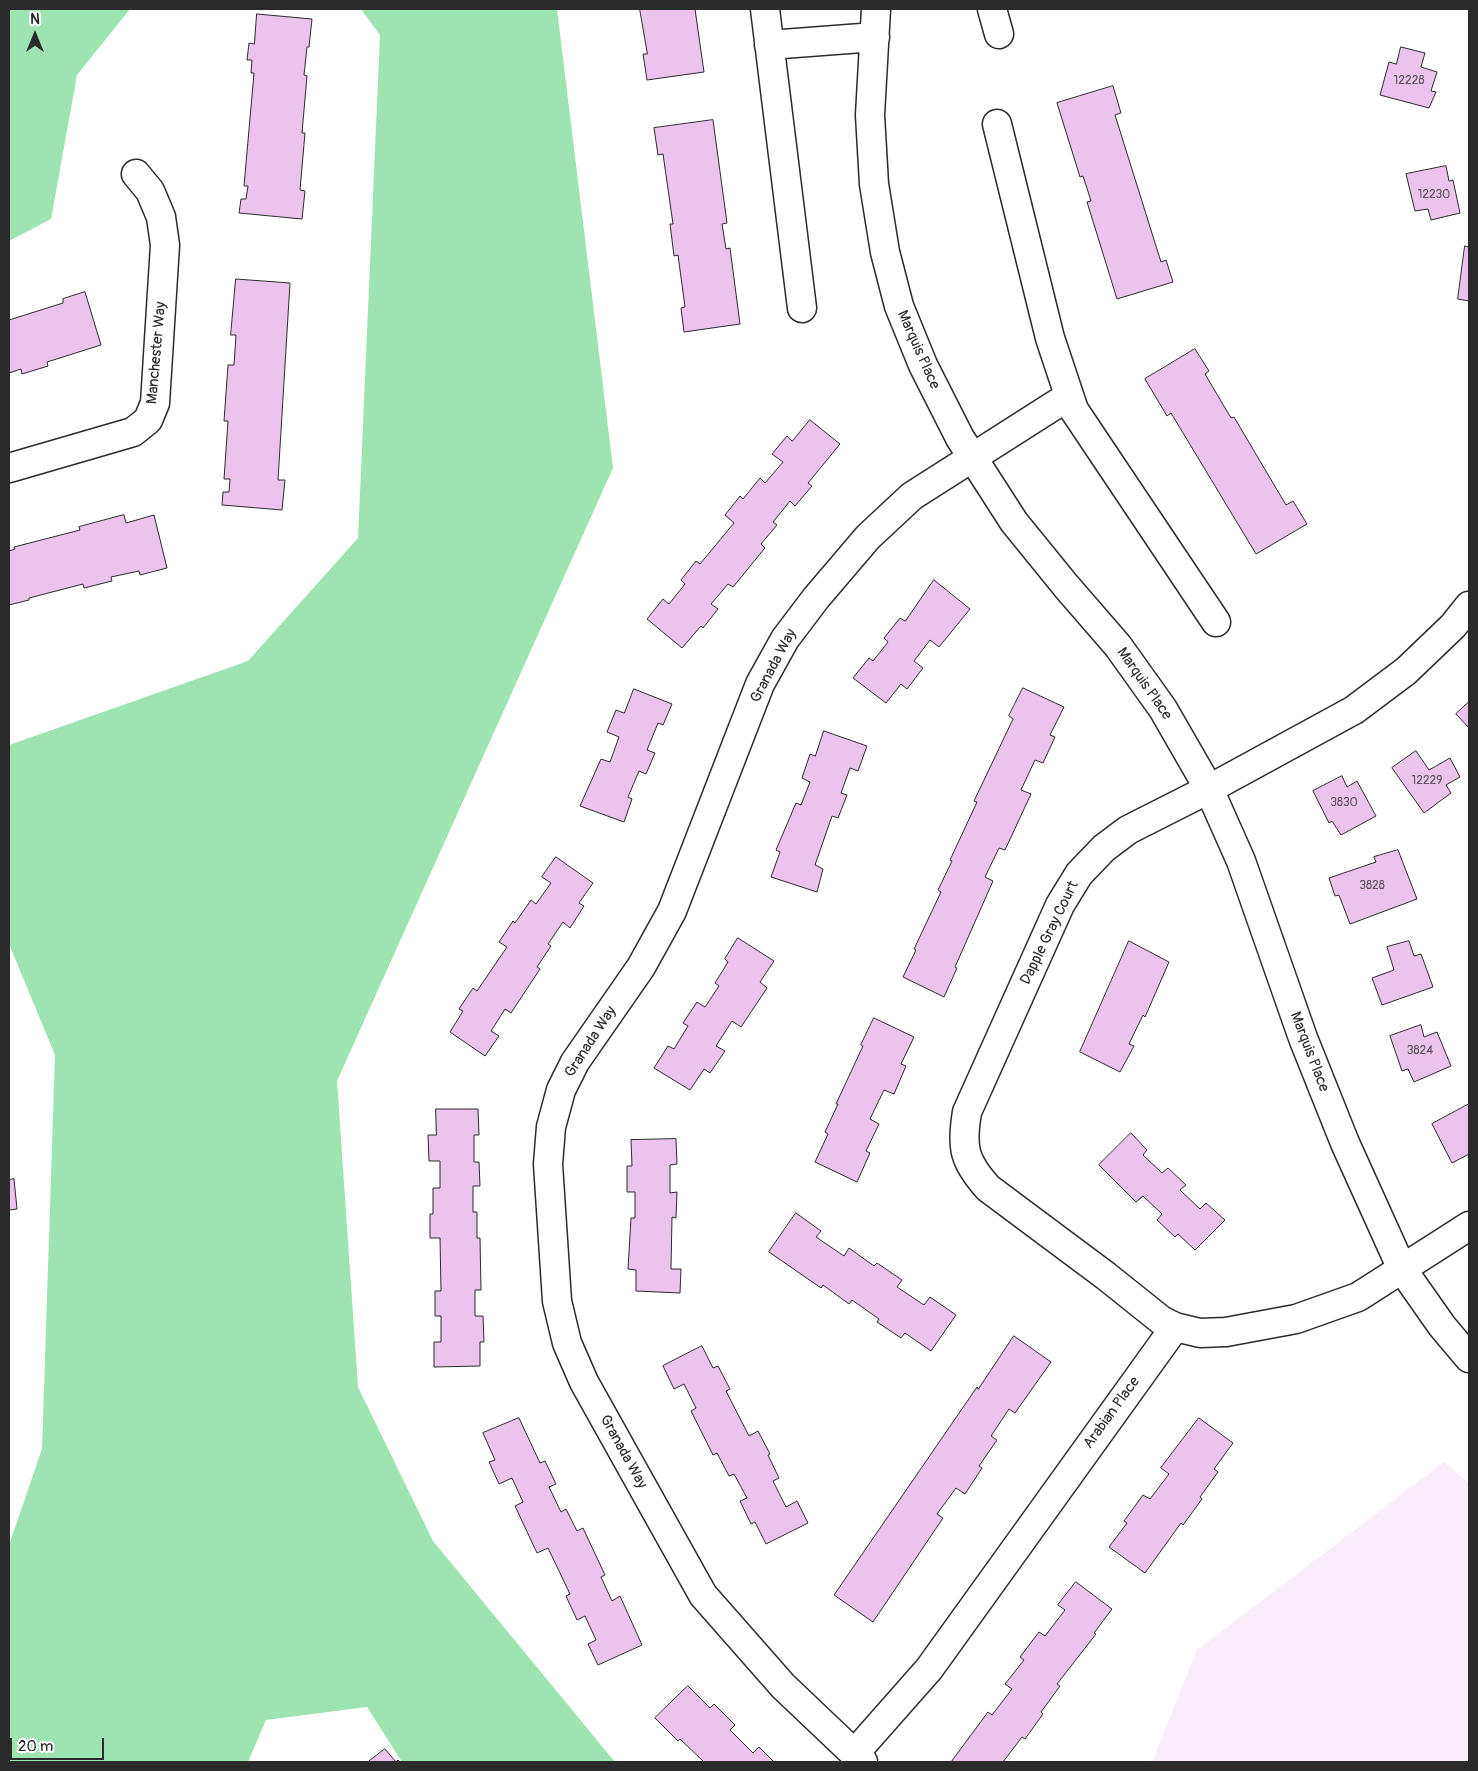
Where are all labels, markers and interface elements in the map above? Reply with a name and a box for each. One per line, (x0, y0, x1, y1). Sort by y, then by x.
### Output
north arrow (10, 10, 60, 60)
text: N (30, 11, 40, 28)
house number: 12228 (1394, 74, 1424, 88)
house number: 12230 (1418, 188, 1450, 202)
street label: Manchester Way (144, 301, 170, 405)
street label: Marquis Place (893, 308, 943, 392)
street label: Granada Way (747, 626, 801, 706)
street label: Marquis Place (1112, 644, 1176, 724)
house number: 12229 (1412, 774, 1442, 788)
house number: 3830 (1330, 796, 1358, 810)
street label: Dapple Gray Court (1017, 878, 1083, 988)
house number: 3828 (1359, 879, 1385, 893)
street label: Granada Way (561, 1003, 621, 1081)
street label: Marquis Place (1286, 1009, 1332, 1095)
house number: 3824 (1407, 1044, 1433, 1058)
street label: Arabian Place (1080, 1374, 1144, 1452)
street label: Granada Way (595, 1412, 651, 1492)
scale bar (12, 1728, 106, 1760)
text: 20 m (18, 1737, 53, 1756)

